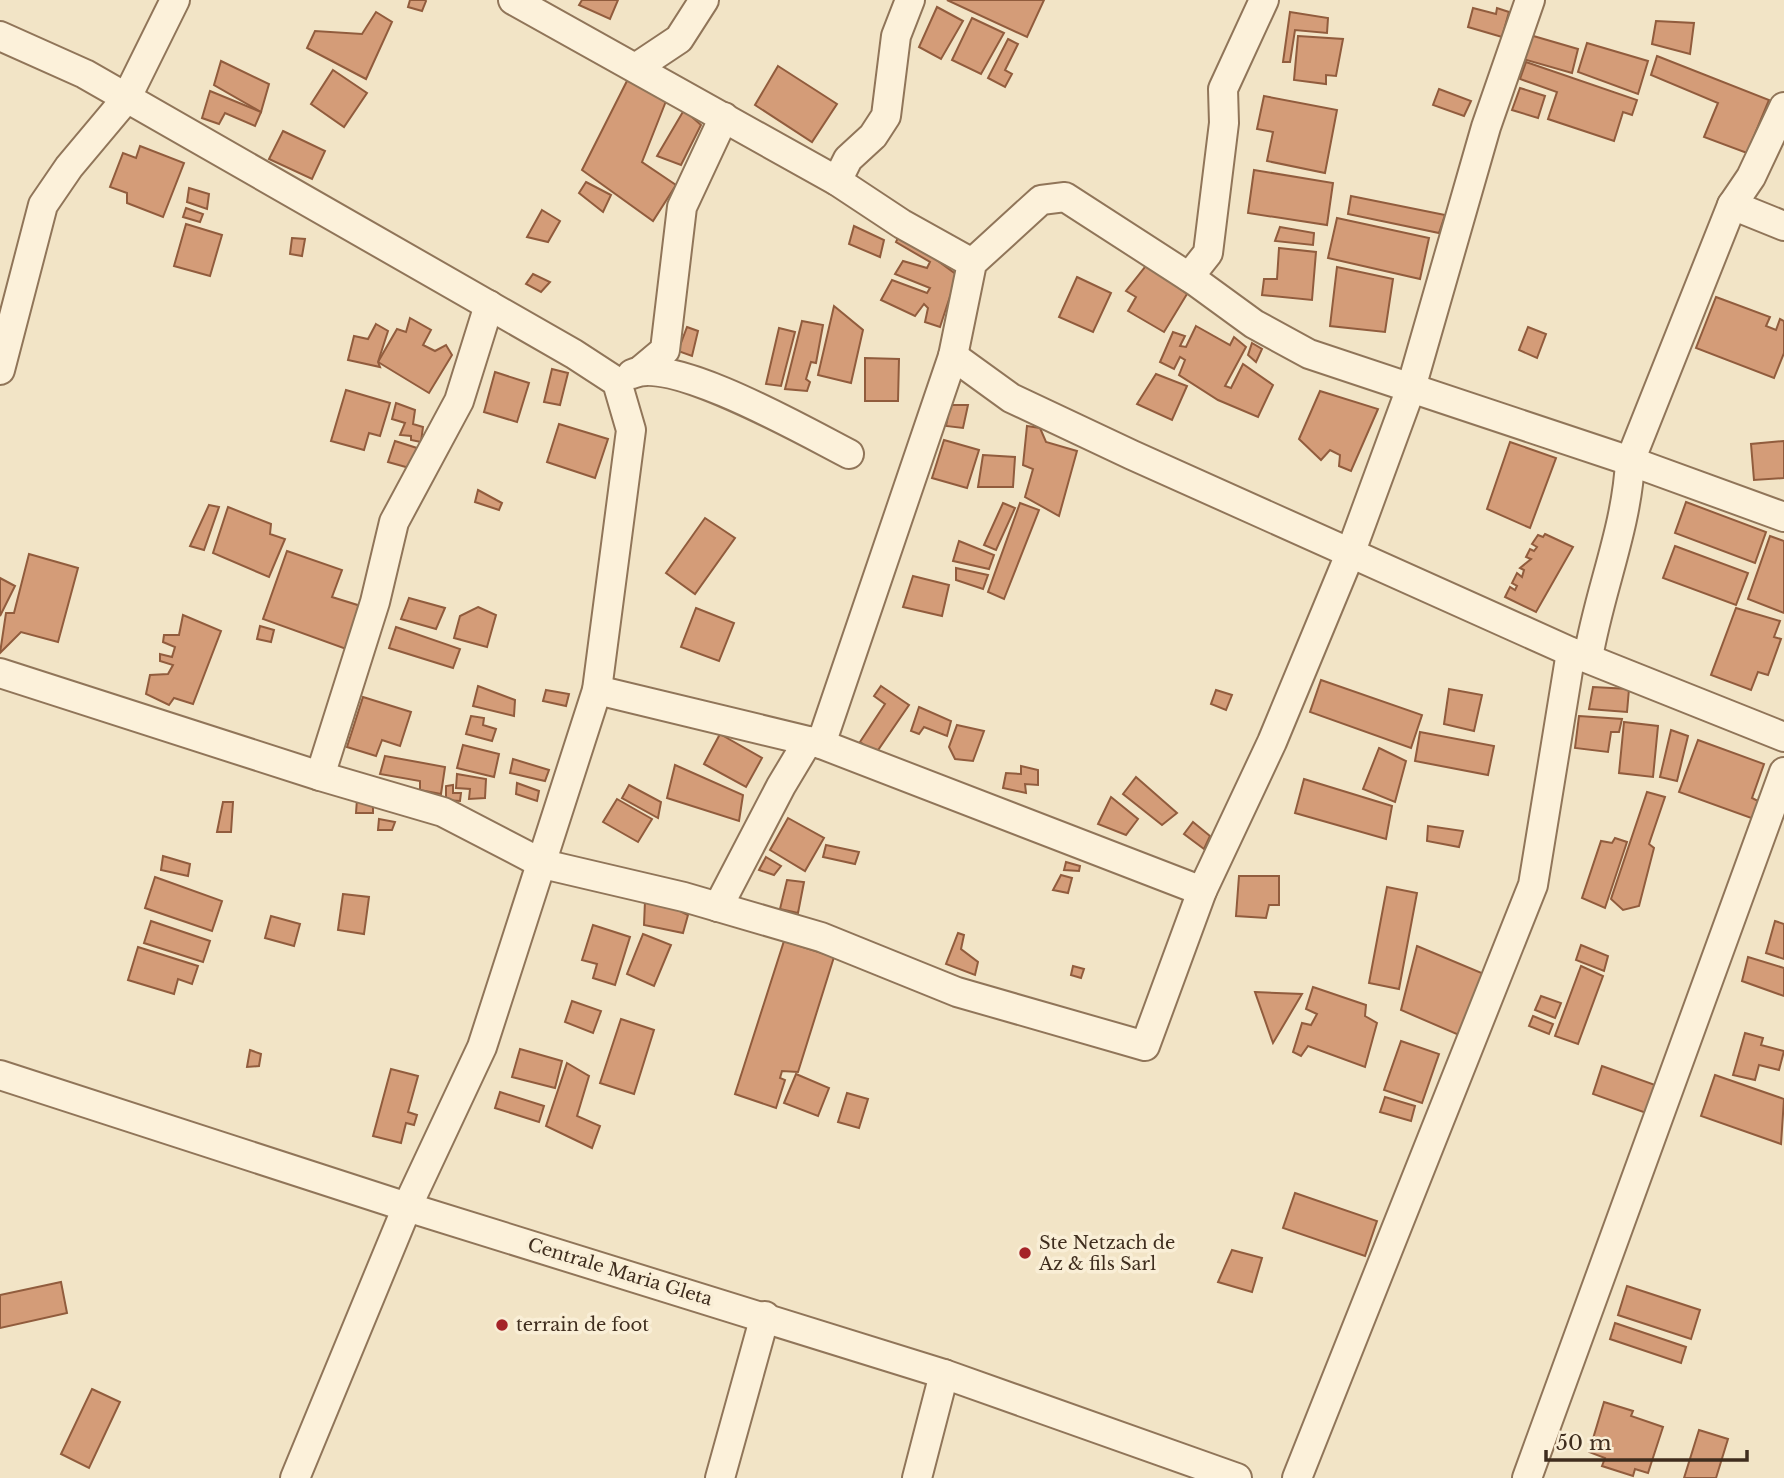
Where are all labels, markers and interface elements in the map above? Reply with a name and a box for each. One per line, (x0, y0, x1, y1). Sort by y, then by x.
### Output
place label: Ste Netzach de Az & fils Sarl (1038, 1232, 1175, 1275)
street label: Centrale Maria Gleta (525, 1233, 715, 1311)
marker: Ste Netzach de Az & fils Sarl (1017, 1245, 1033, 1261)
place label: terrain de foot (516, 1314, 649, 1336)
marker: terrain de foot (494, 1317, 510, 1333)
scale bar (1546, 1418, 1747, 1462)
text: 50 m (1556, 1430, 1612, 1456)

